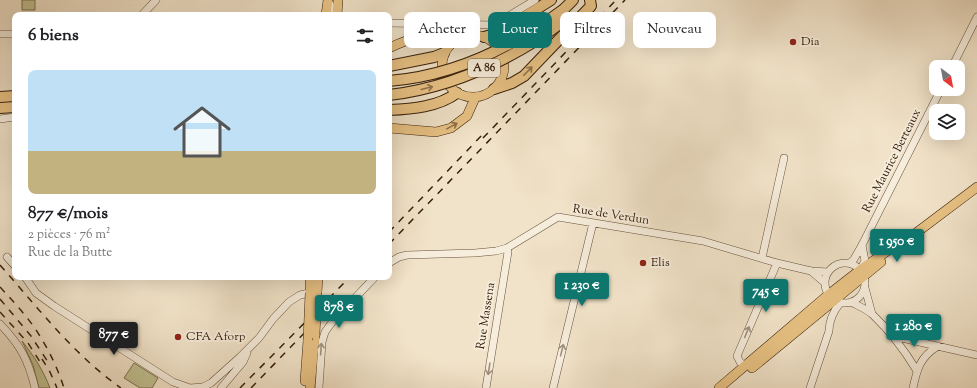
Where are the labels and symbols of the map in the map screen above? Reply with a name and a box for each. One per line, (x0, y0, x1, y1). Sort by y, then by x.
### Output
place label: Dia (801, 33, 820, 51)
marker: Dia (788, 37, 798, 47)
road number: A 86 (468, 59, 500, 77)
north arrow (929, 60, 965, 96)
one-way arrow (523, 66, 533, 76)
one-way arrow (420, 83, 433, 91)
street label: Rue Maurice Berteaux (858, 106, 926, 216)
one-way arrow (446, 121, 458, 129)
street label: Rue de Verdun (571, 200, 651, 230)
pin: 1 950 € (860, 229, 934, 263)
place label: Elis (651, 254, 670, 272)
marker: Elis (638, 258, 648, 268)
pin: 1 230 € (545, 273, 619, 307)
pin: 745 € (738, 279, 794, 313)
street label: Rue Massena (472, 281, 500, 351)
pin: 878 € (311, 295, 367, 329)
pin: 1 280 € (877, 314, 951, 348)
pin: 877 € (86, 322, 142, 356)
one-way arrow (744, 326, 752, 338)
place label: CFA Aforp (186, 328, 246, 346)
marker: CFA Aforp (173, 332, 183, 342)
one-way arrow (318, 343, 325, 356)
one-way arrow (559, 344, 566, 357)
one-way arrow (485, 362, 493, 375)

